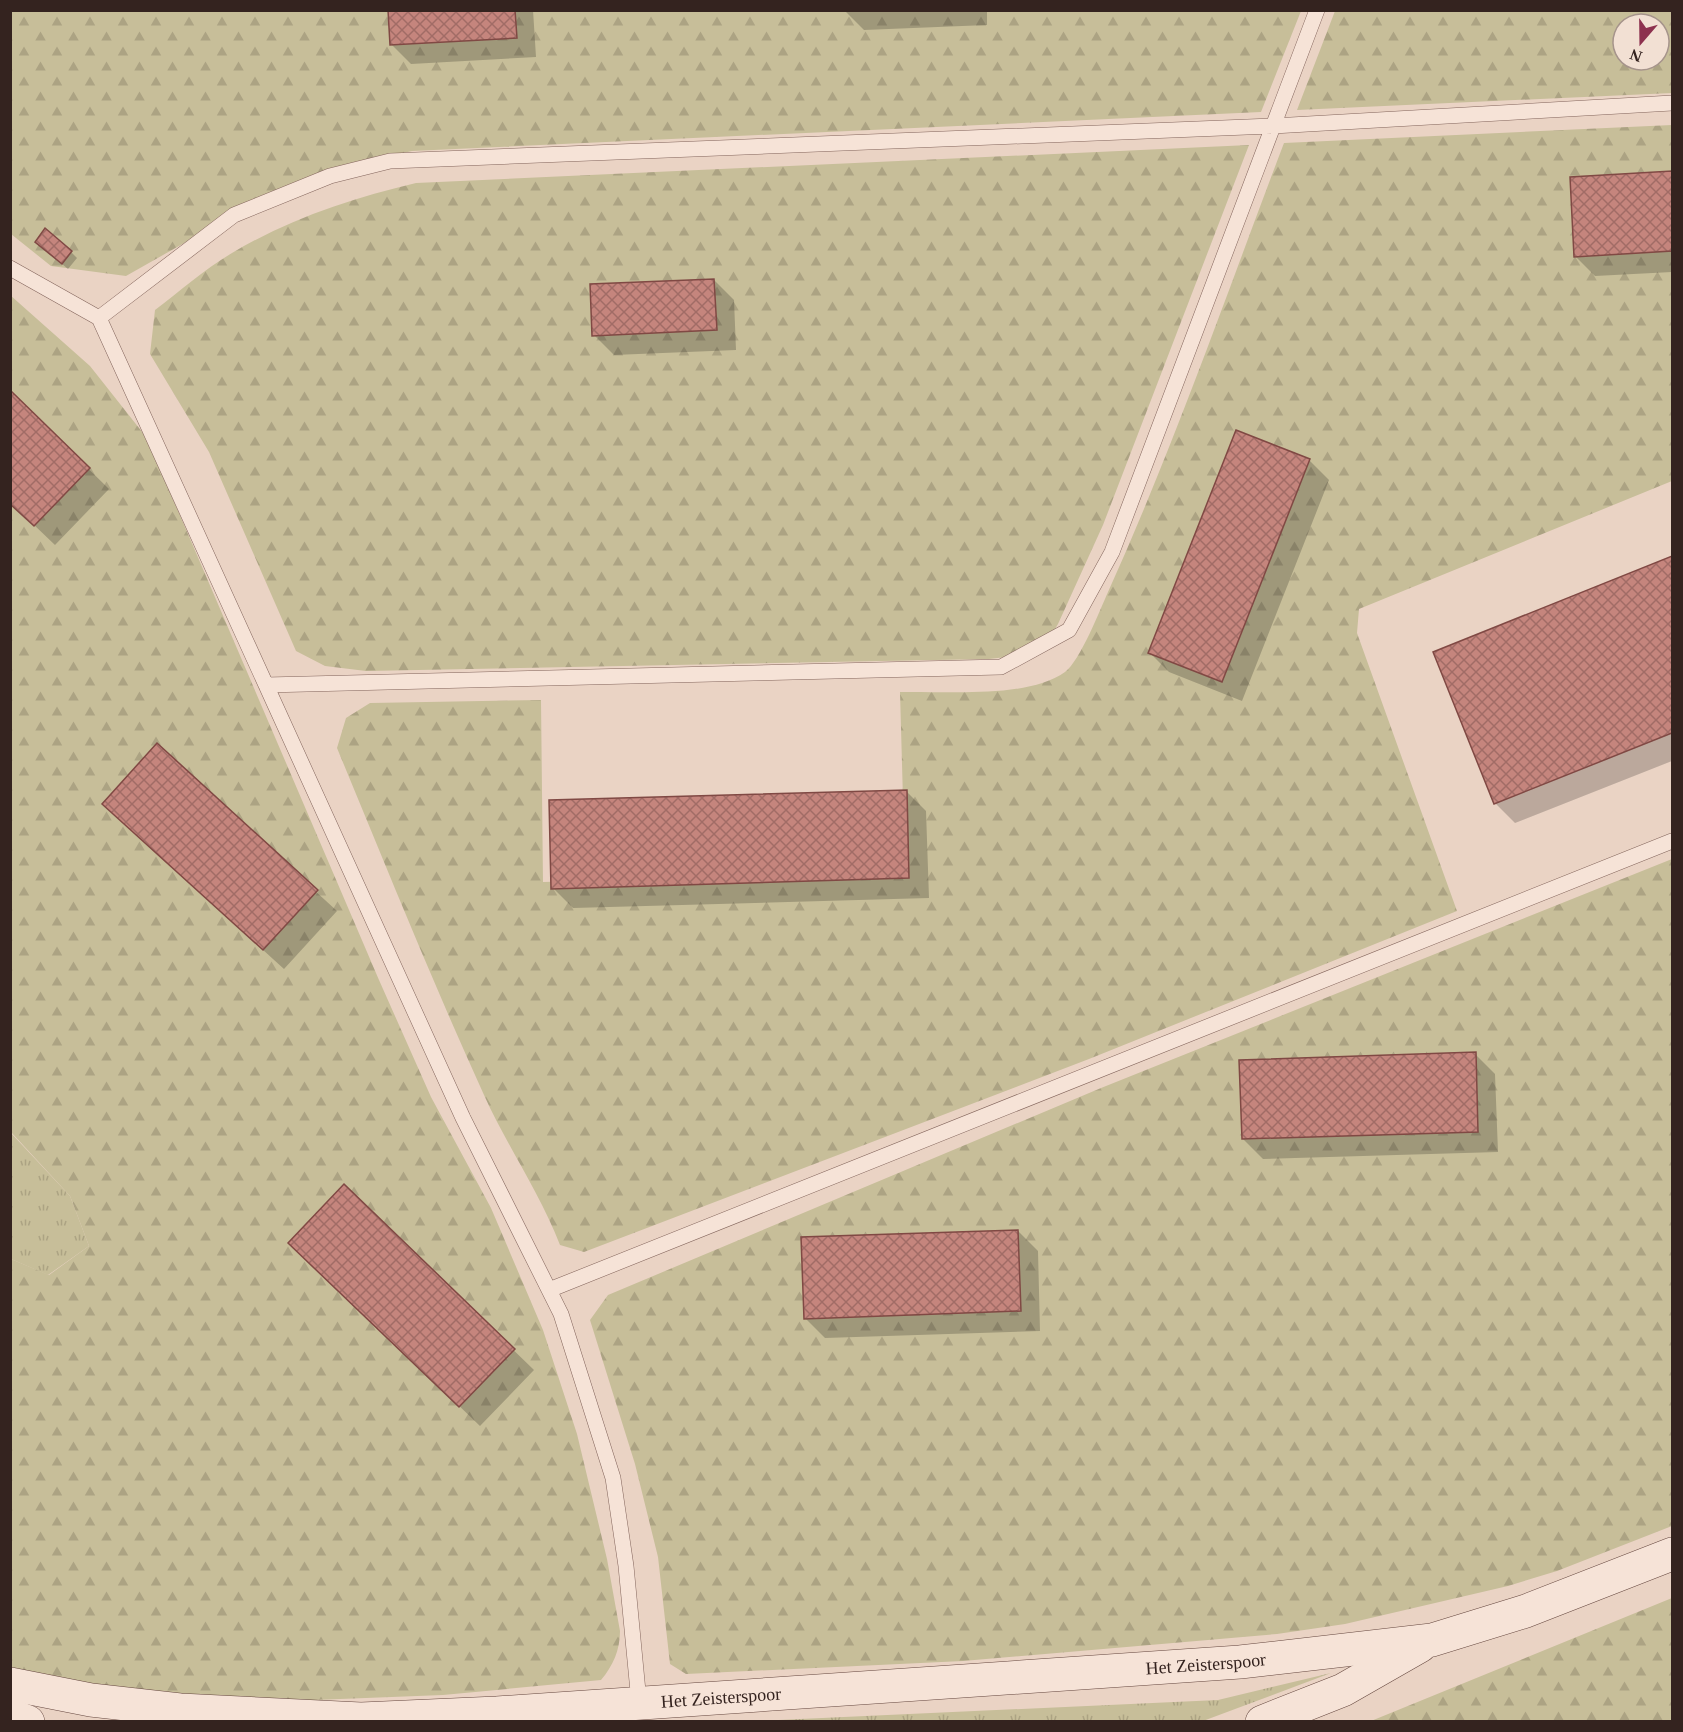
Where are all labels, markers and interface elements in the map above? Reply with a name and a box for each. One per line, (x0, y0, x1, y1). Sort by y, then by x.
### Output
north arrow (1611, 12, 1671, 72)
text: N (1627, 46, 1644, 66)
street label: Het Zeisterspoor (1145, 1649, 1267, 1678)
street label: Het Zeisterspoor (660, 1684, 782, 1712)

